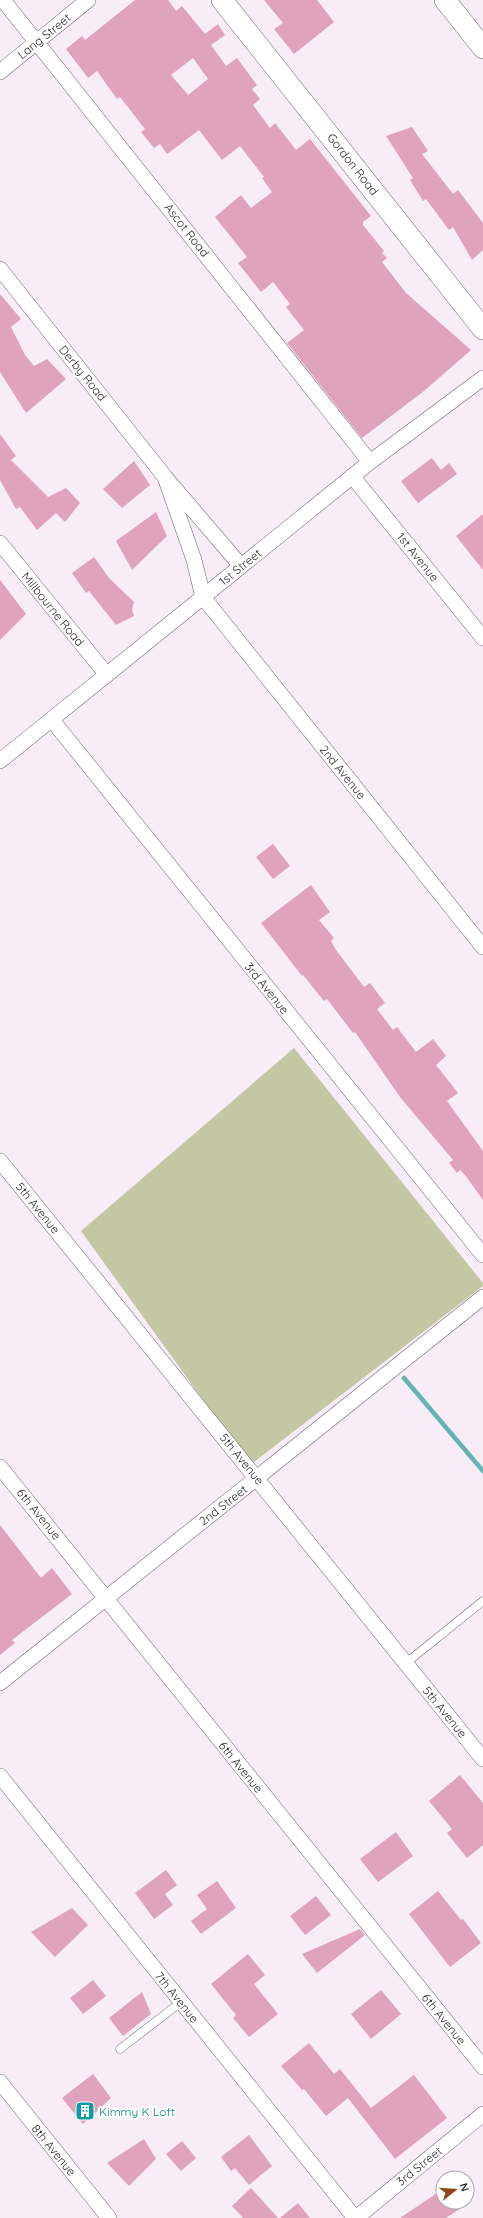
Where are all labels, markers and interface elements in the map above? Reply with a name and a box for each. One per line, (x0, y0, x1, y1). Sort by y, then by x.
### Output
street label: Lang Street (14, 10, 74, 62)
street label: Gordon Road (324, 130, 382, 198)
street label: Ascot Road (161, 200, 213, 260)
street label: Derby Road (56, 342, 110, 404)
street label: 1st Avenue (394, 530, 442, 585)
street label: 1st Street (216, 545, 264, 589)
street label: Millbourne Road (19, 569, 87, 649)
street label: 2nd Avenue (317, 742, 369, 802)
street label: 3rd Avenue (242, 959, 293, 1017)
street label: 5th Avenue (13, 1179, 63, 1237)
street label: 5th Avenue (217, 1430, 267, 1488)
street label: 2nd Street (196, 1482, 250, 1528)
street label: 6th Avenue (14, 1485, 64, 1543)
street label: 5th Avenue (420, 1683, 470, 1741)
street label: 6th Avenue (216, 1738, 266, 1796)
street label: 7th Avenue (152, 1968, 202, 2026)
street label: 6th Avenue (419, 1990, 469, 2048)
building icon: Kimmy K Loft (74, 2100, 96, 2122)
place label: Kimmy K Loft (99, 2104, 175, 2119)
street label: 8th Avenue (29, 2121, 79, 2179)
street label: 3rd Street (393, 2143, 445, 2189)
north arrow (435, 2170, 475, 2210)
text: N (457, 2181, 472, 2193)

